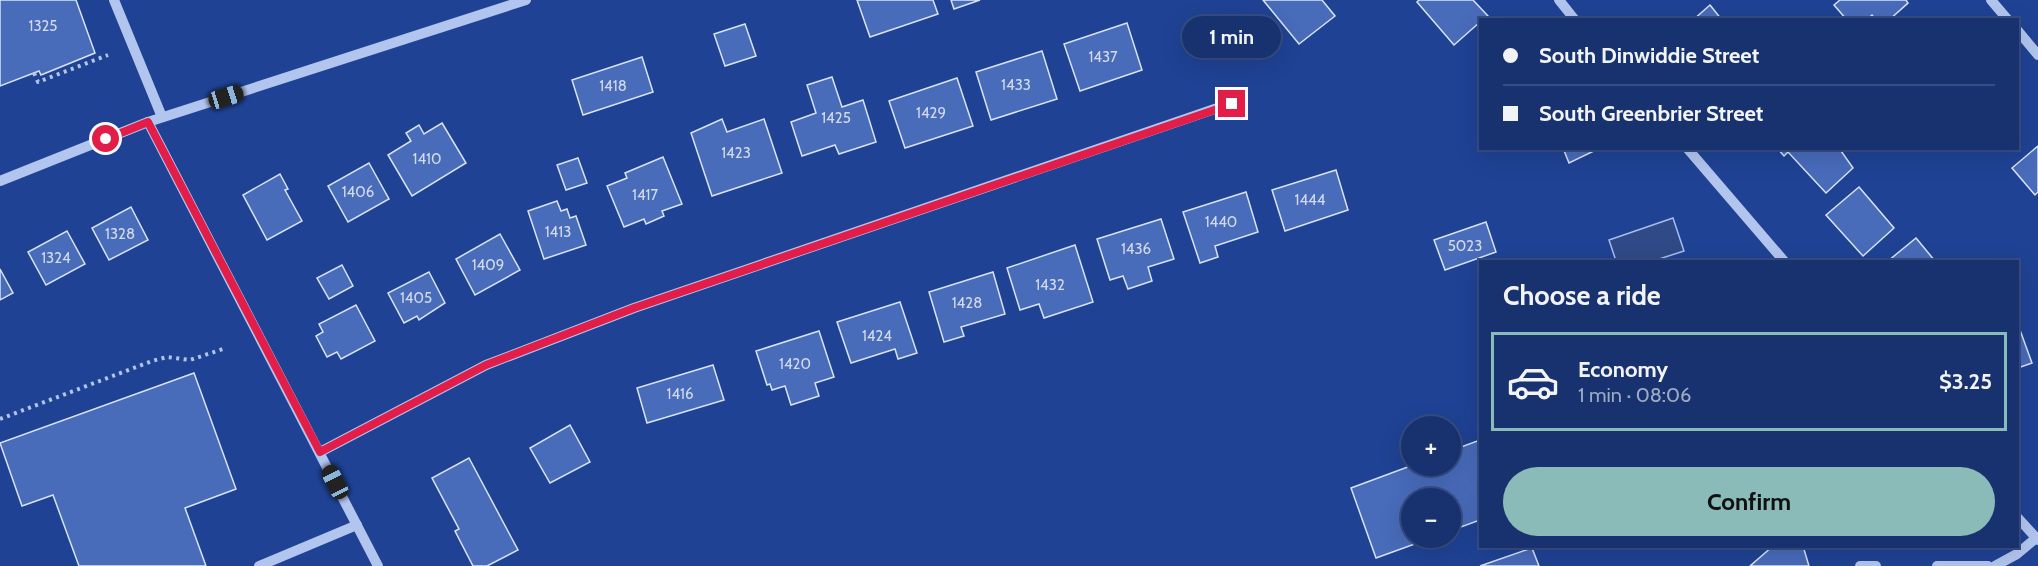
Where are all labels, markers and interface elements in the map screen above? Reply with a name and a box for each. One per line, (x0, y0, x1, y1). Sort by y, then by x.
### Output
house number: 1325 (29, 17, 57, 35)
callout: 1 min (1182, 17, 1282, 59)
text: 1 min (1209, 25, 1254, 49)
text: South Dinwiddie Street (1539, 42, 1759, 69)
house number: 1437 (1088, 48, 1118, 66)
house number: 1433 (1001, 76, 1031, 94)
house number: 1418 (599, 77, 627, 95)
car (206, 83, 246, 111)
route end (1218, 90, 1245, 117)
text: South Greenbrier Street (1539, 100, 1763, 127)
house number: 1429 (916, 104, 946, 122)
house number: 1425 (821, 109, 851, 127)
route start (92, 125, 119, 152)
house number: 1423 (721, 144, 751, 162)
house number: 1410 (413, 150, 441, 168)
house number: 1406 (342, 183, 374, 201)
house number: 1417 (632, 186, 658, 204)
house number: 1444 (1295, 191, 1326, 209)
house number: 1440 (1205, 213, 1237, 231)
house number: 1413 (545, 223, 571, 241)
house number: 1328 (105, 225, 135, 243)
house number: 5023 (1448, 237, 1482, 255)
house number: 1436 (1121, 240, 1151, 258)
house number: 1324 (41, 249, 71, 267)
house number: 1409 (472, 256, 504, 274)
house number: 1432 (1035, 276, 1065, 294)
text: Choose a ride (1503, 279, 1661, 312)
house number: 1405 (400, 289, 432, 307)
house number: 1428 (952, 294, 982, 312)
house number: 1424 (862, 327, 892, 345)
house number: 1420 (779, 355, 811, 373)
icon: car (1506, 355, 1560, 409)
text: Economy (1578, 356, 1668, 383)
text: $3.25 (1939, 368, 1992, 395)
text: 1 min · 08:06 (1578, 383, 1691, 407)
house number: 1416 (667, 385, 693, 403)
map controls (1401, 416, 1461, 548)
button: + (1401, 416, 1461, 476)
car (319, 462, 351, 502)
button: Confirm (1503, 467, 1995, 536)
button: − (1401, 488, 1461, 548)

